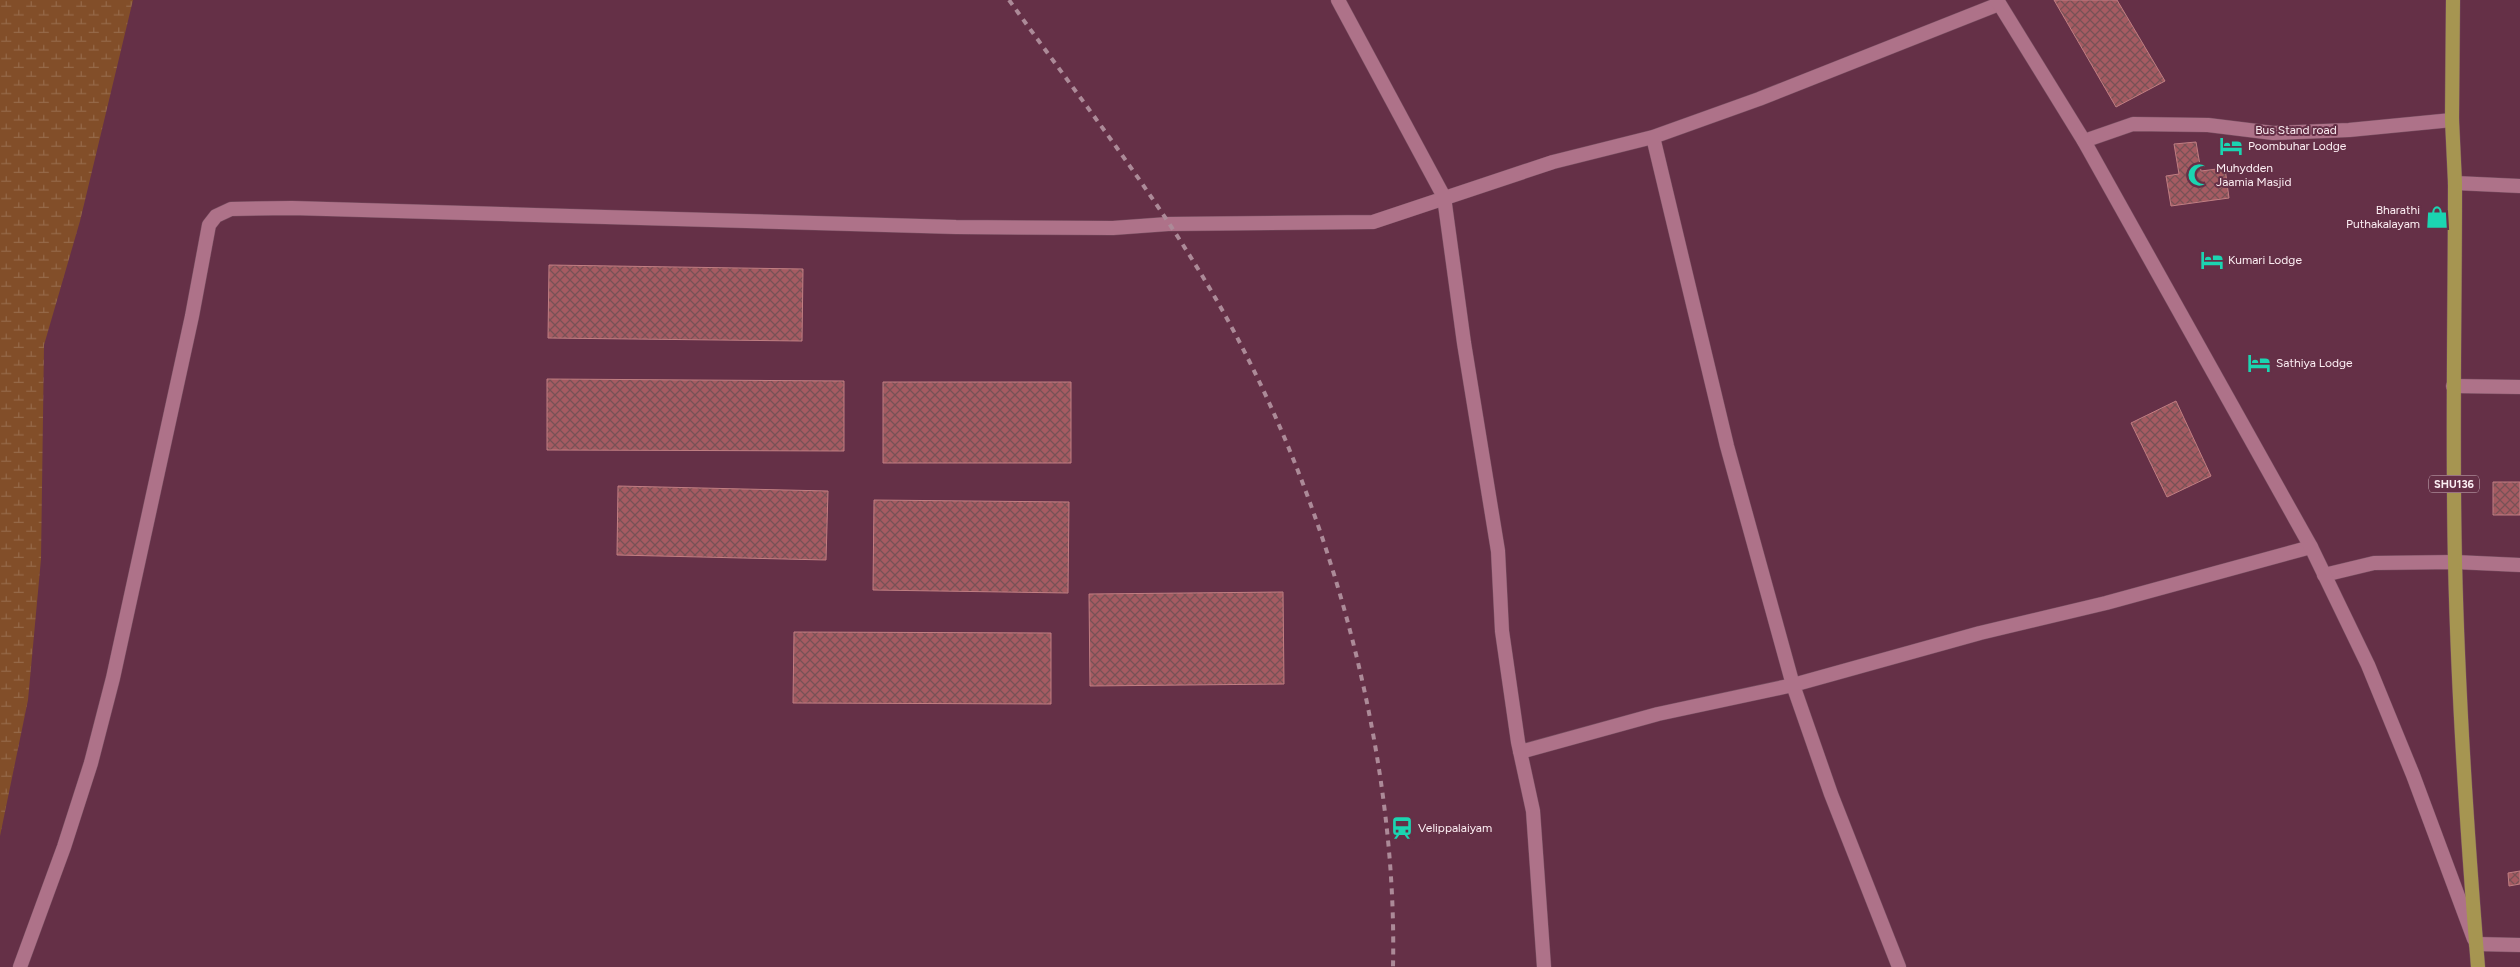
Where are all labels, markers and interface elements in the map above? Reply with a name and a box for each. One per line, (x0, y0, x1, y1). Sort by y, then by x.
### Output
street label: Bus Stand road (2255, 123, 2337, 137)
hotel icon: Poombuhar Lodge (2218, 133, 2244, 159)
place label: Poombuhar Lodge (2248, 139, 2347, 153)
place label: Muhydden Jaamia Masjid (2216, 161, 2291, 189)
mosque icon: Muhydden Jaamia Masjid (2186, 162, 2212, 188)
place label: Bharathi Puthakalayam (2346, 203, 2420, 231)
shop icon: Bharathi Puthakalayam (2424, 204, 2450, 230)
hotel icon: Kumari Lodge (2199, 247, 2225, 273)
place label: Kumari Lodge (2228, 253, 2302, 267)
hotel icon: Sathiya Lodge (2246, 350, 2272, 376)
place label: Sathiya Lodge (2276, 356, 2353, 370)
road number: SHU136 (2429, 476, 2479, 492)
station icon: Velippalaiyam (1389, 815, 1415, 841)
place label: Velippalaiyam (1418, 821, 1492, 835)

